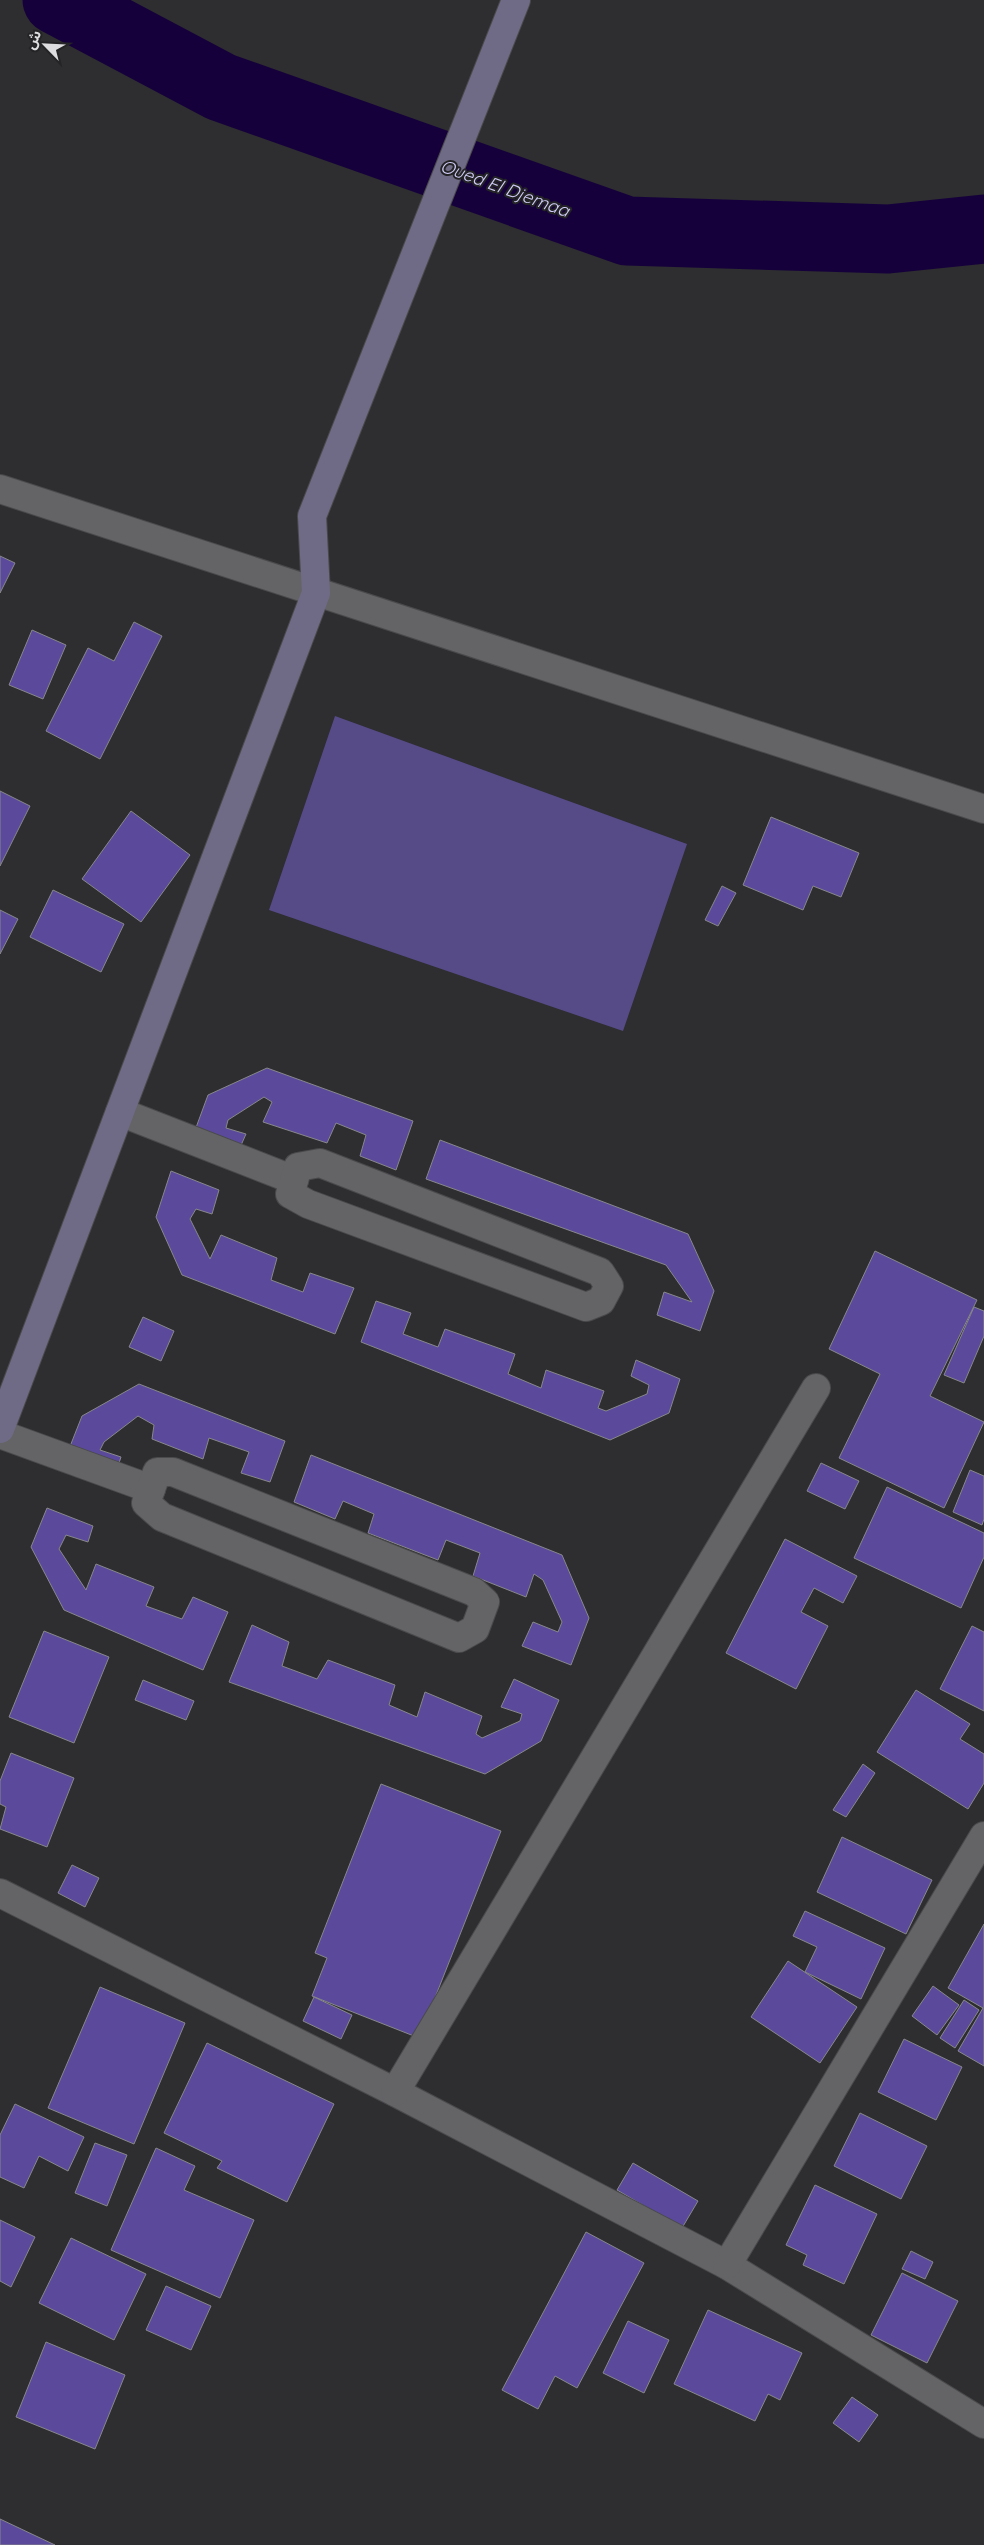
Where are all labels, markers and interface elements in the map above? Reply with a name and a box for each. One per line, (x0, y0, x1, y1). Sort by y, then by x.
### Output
north arrow (20, 20, 70, 70)
text: ش (21, 27, 45, 52)
water label: Oued El Djemaa (437, 154, 574, 222)

